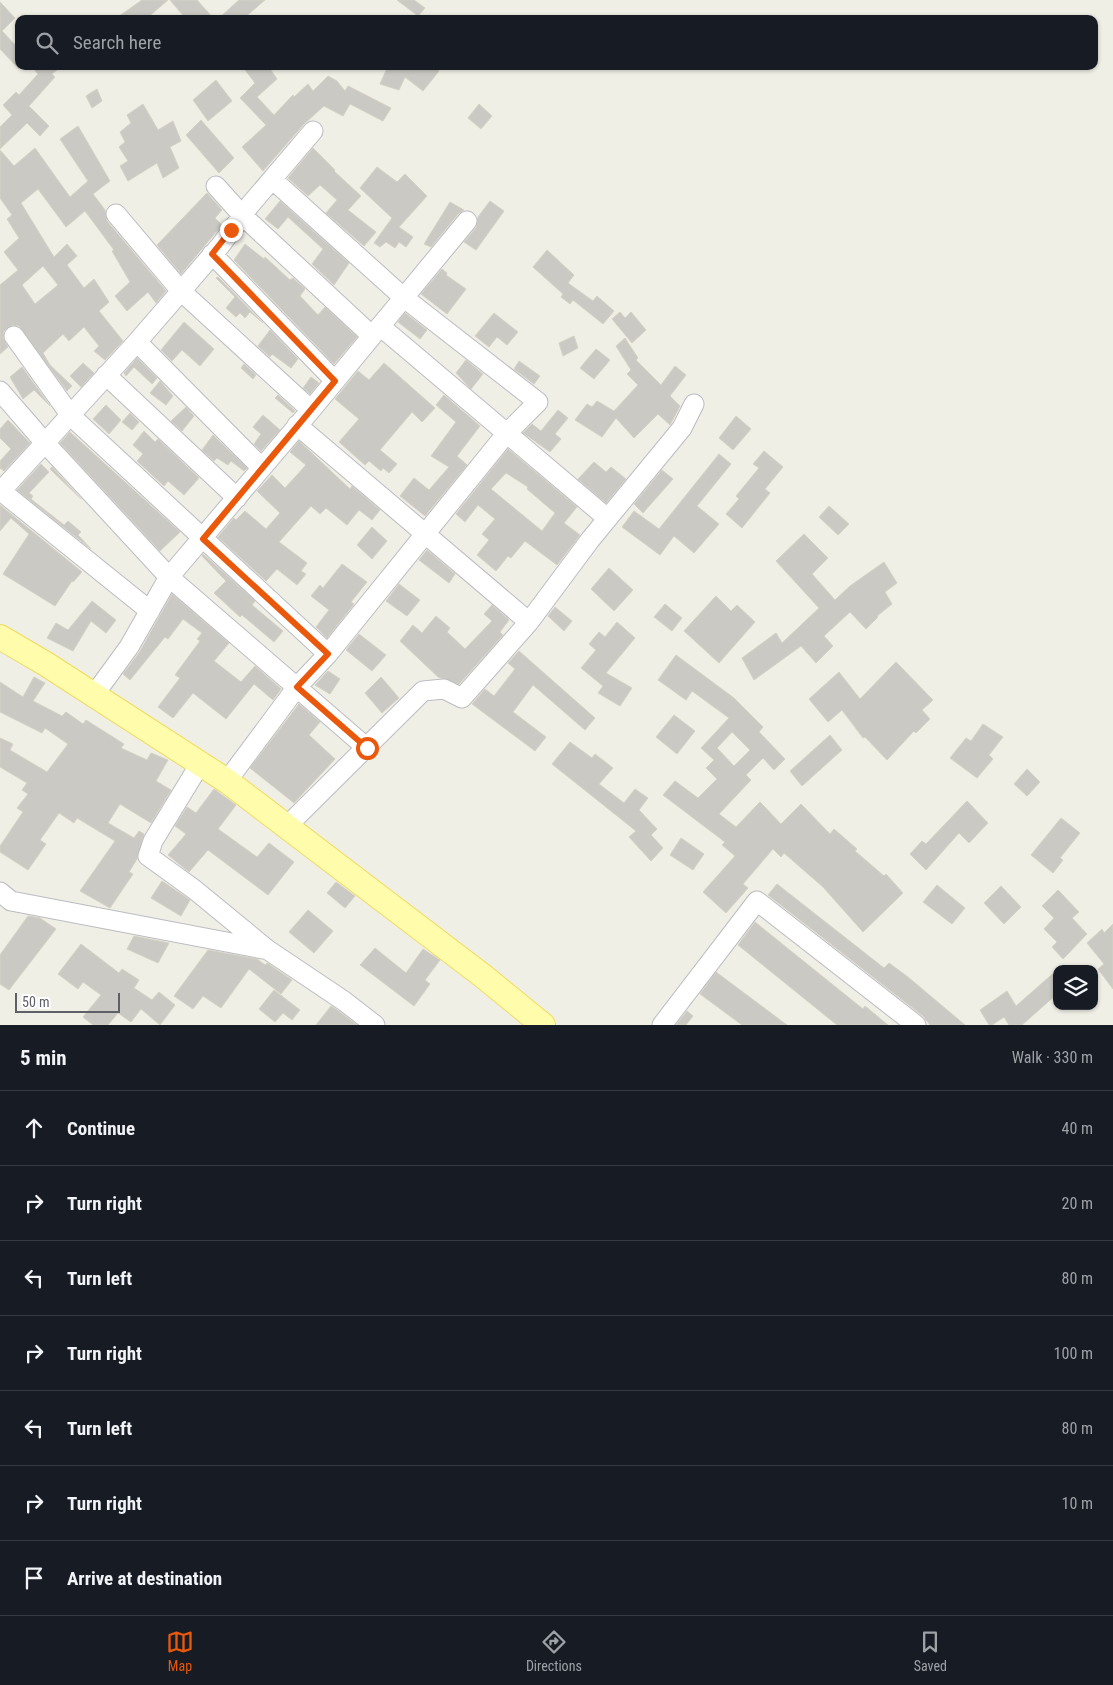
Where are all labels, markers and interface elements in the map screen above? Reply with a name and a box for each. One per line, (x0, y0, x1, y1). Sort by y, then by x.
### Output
search box (15, 15, 1098, 70)
icon: search (33, 29, 61, 57)
text: Search here (73, 31, 161, 54)
route end (220, 219, 243, 242)
route start (356, 737, 379, 760)
map controls (1053, 965, 1098, 1010)
button: layers (1053, 965, 1098, 1010)
scale bar (15, 990, 120, 1013)
text: 50 m (22, 994, 50, 1010)
text: 5 min (20, 1046, 67, 1070)
text: Walk · 330 m (1012, 1048, 1093, 1067)
icon: ahead (20, 1114, 48, 1142)
text: Continue (67, 1117, 135, 1140)
text: 40 m (1061, 1119, 1093, 1138)
icon: right (20, 1189, 48, 1217)
text: Turn right (67, 1192, 142, 1215)
text: 20 m (1061, 1194, 1093, 1213)
icon: left (20, 1264, 48, 1292)
text: Turn left (67, 1267, 132, 1290)
text: 80 m (1061, 1269, 1093, 1288)
icon: right (20, 1339, 48, 1367)
text: Turn right (67, 1342, 142, 1365)
text: 100 m (1054, 1344, 1093, 1363)
icon: left (20, 1414, 48, 1442)
text: Turn left (67, 1417, 132, 1440)
text: 80 m (1061, 1419, 1093, 1438)
icon: right (20, 1489, 48, 1517)
text: Turn right (67, 1492, 142, 1515)
text: 10 m (1061, 1494, 1093, 1513)
icon: arrive (20, 1564, 48, 1592)
text: Arrive at destination (67, 1567, 222, 1590)
tab: Map (166, 1628, 194, 1674)
tab: Directions (526, 1628, 582, 1674)
tab: Saved (914, 1628, 947, 1674)

